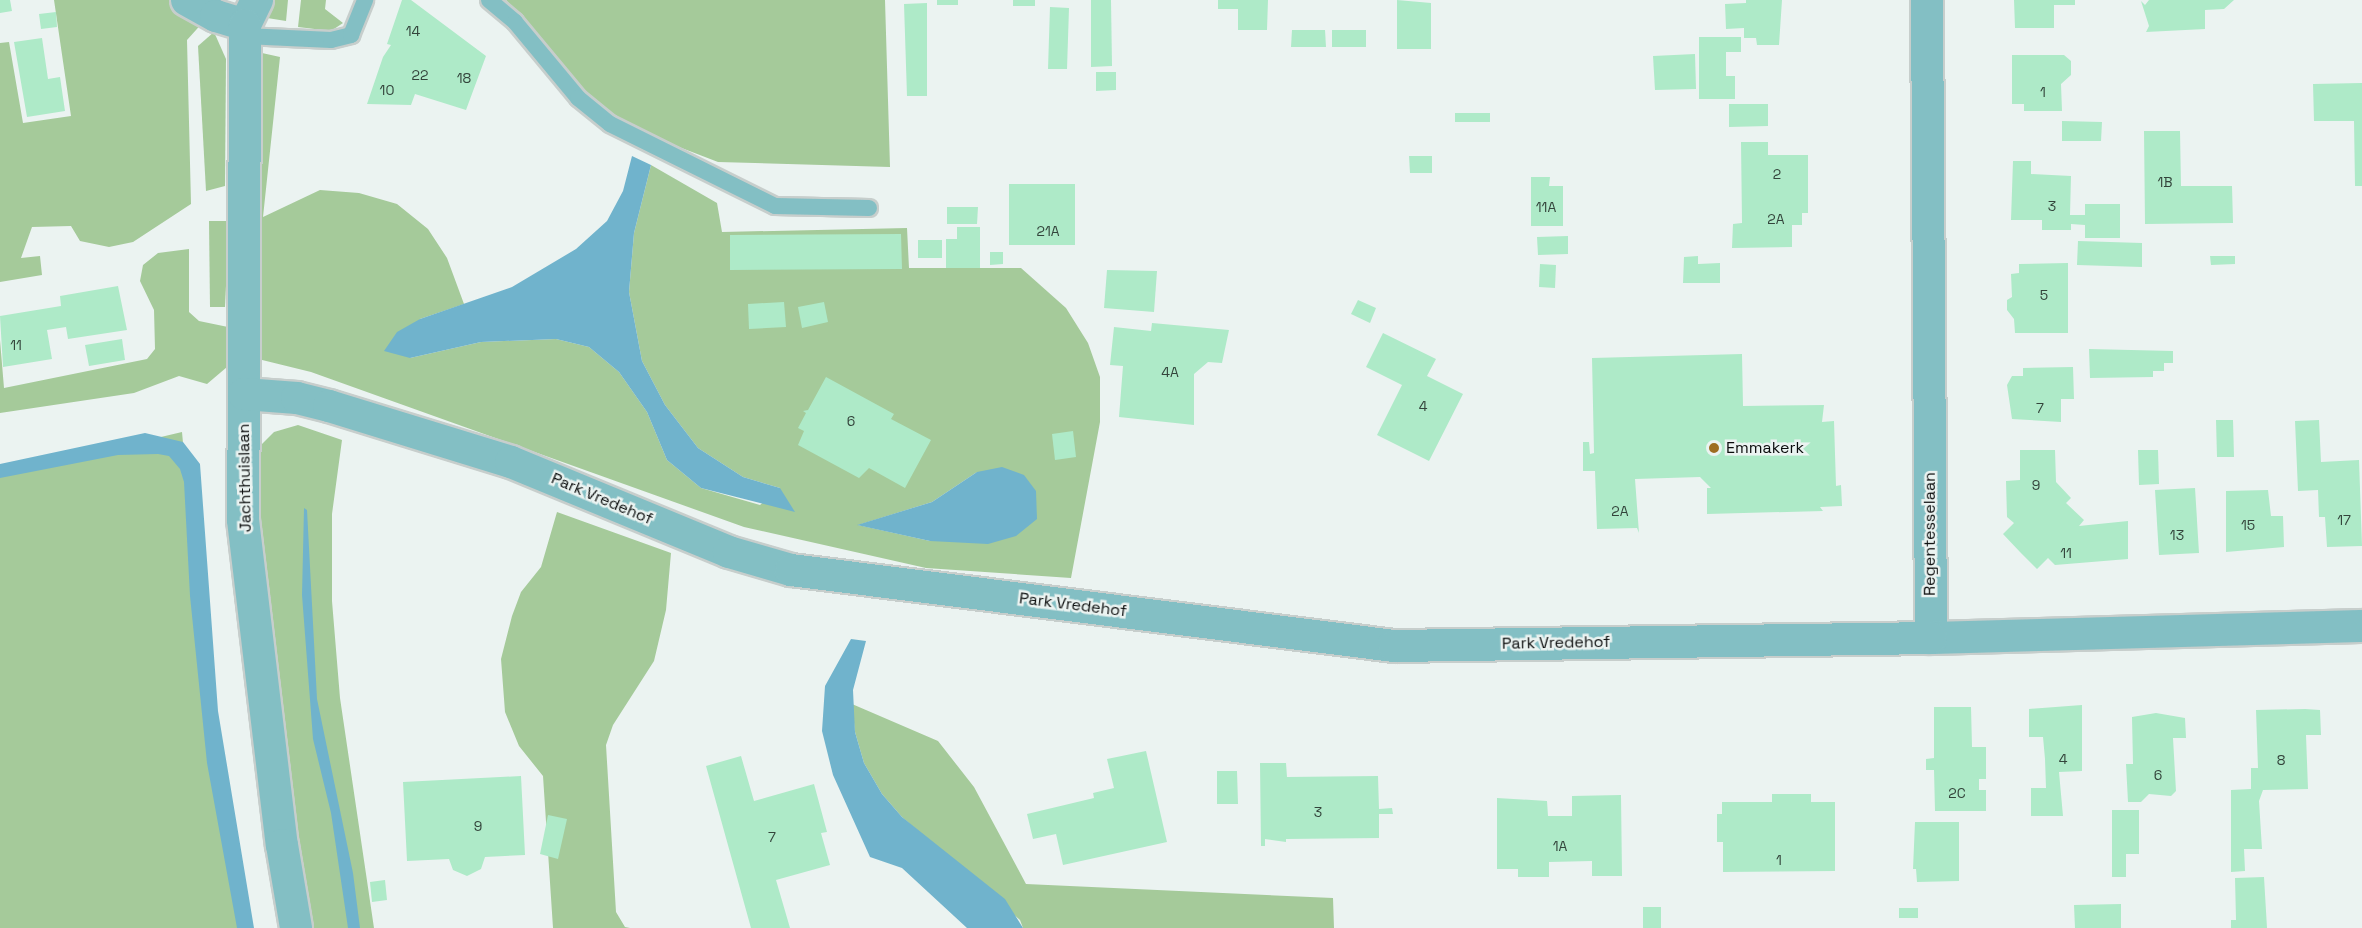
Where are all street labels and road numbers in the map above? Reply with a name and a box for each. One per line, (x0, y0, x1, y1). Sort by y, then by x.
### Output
street label: Jachthuislaan (234, 424, 256, 532)
street label: Park Vredehof (548, 469, 656, 529)
street label: Regentesselaan (1920, 472, 1940, 596)
street label: Park Vredehof (1018, 589, 1128, 621)
street label: Park Vredehof (1502, 632, 1610, 654)

